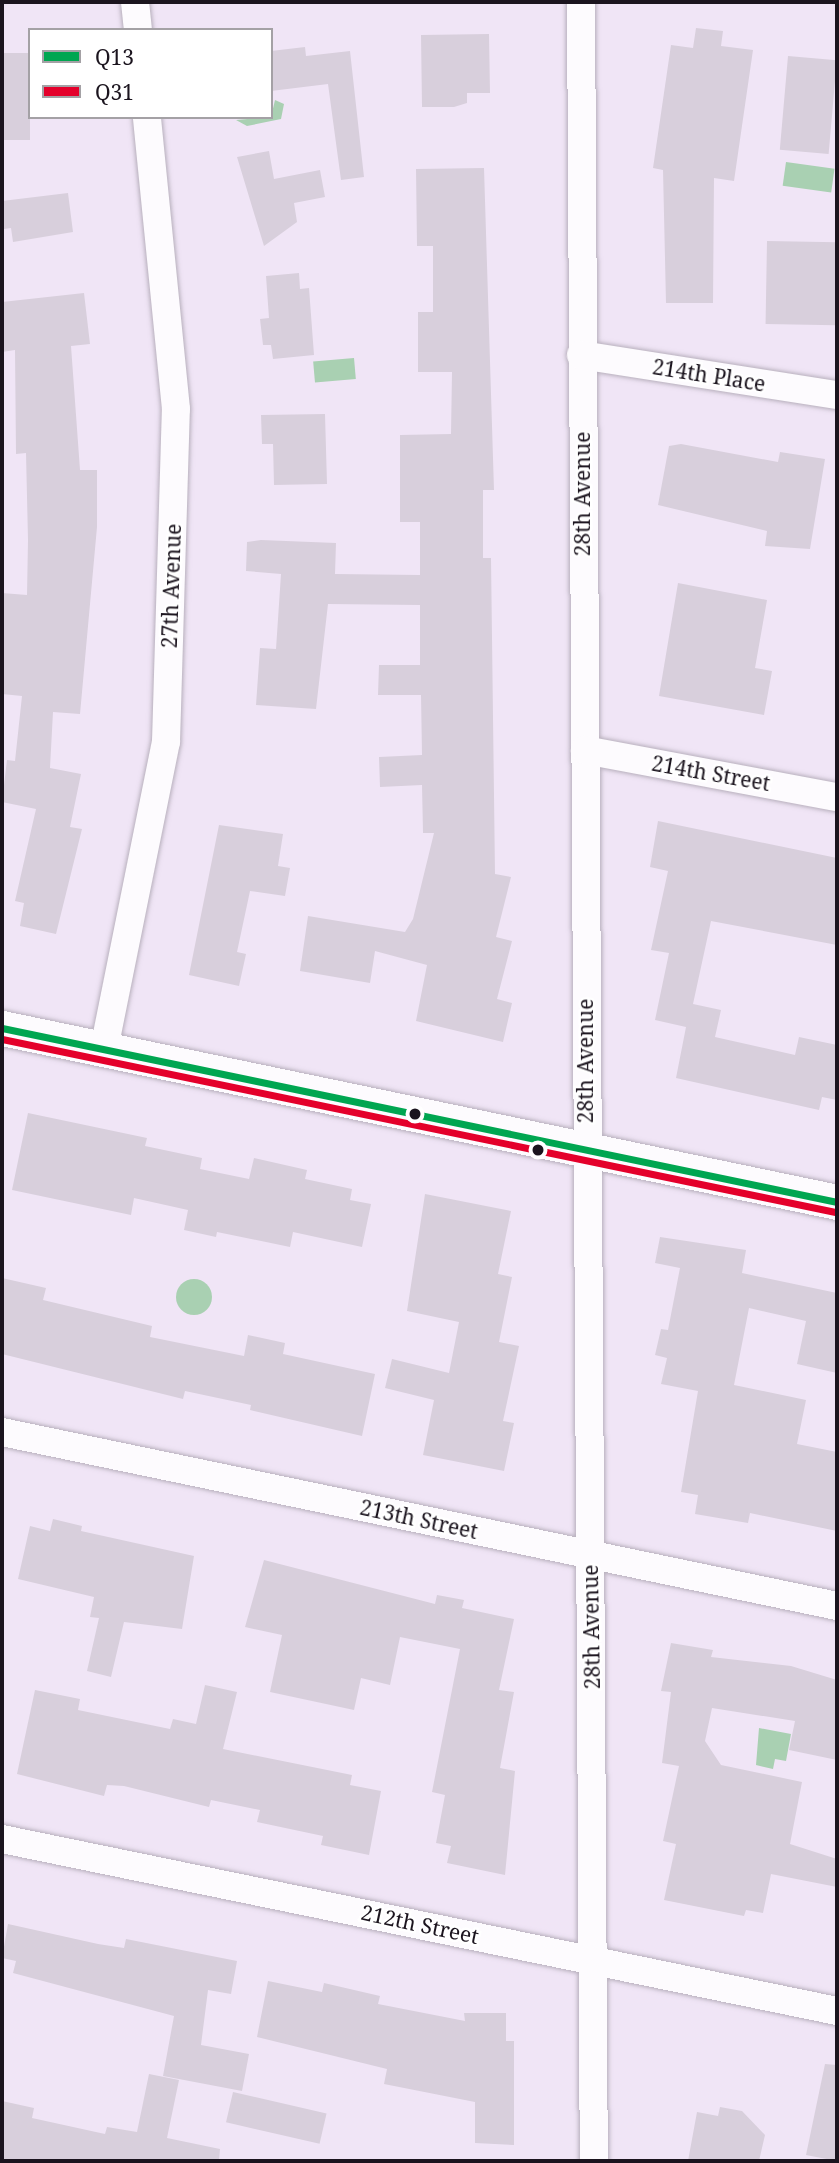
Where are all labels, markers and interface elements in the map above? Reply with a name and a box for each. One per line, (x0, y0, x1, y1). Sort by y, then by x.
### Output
legend (28, 28, 273, 119)
text: Q13 (95, 43, 134, 71)
text: Q31 (95, 78, 134, 106)
street label: 214th Place (651, 354, 767, 396)
street label: 28th Avenue (569, 432, 595, 556)
street label: 27th Avenue (156, 523, 186, 649)
street label: 214th Street (650, 750, 772, 796)
street label: 28th Avenue (572, 999, 598, 1123)
unlabelled marker (408, 1107, 422, 1121)
unlabelled marker (531, 1143, 545, 1157)
street label: 213th Street (358, 1494, 480, 1544)
street label: 28th Avenue (577, 1564, 605, 1690)
street label: 212th Street (359, 1899, 481, 1949)

